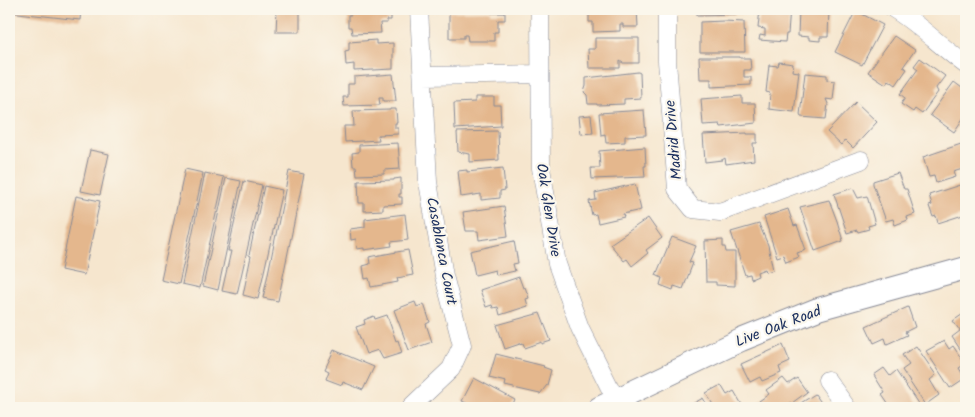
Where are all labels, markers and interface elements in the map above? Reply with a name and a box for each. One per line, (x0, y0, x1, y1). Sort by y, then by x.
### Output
street label: Madrid Drive (659, 99, 689, 181)
street label: Oak Glen Drive (529, 162, 567, 259)
street label: Casablanca Court (419, 195, 463, 307)
street label: Live Oak Road (732, 299, 825, 354)

